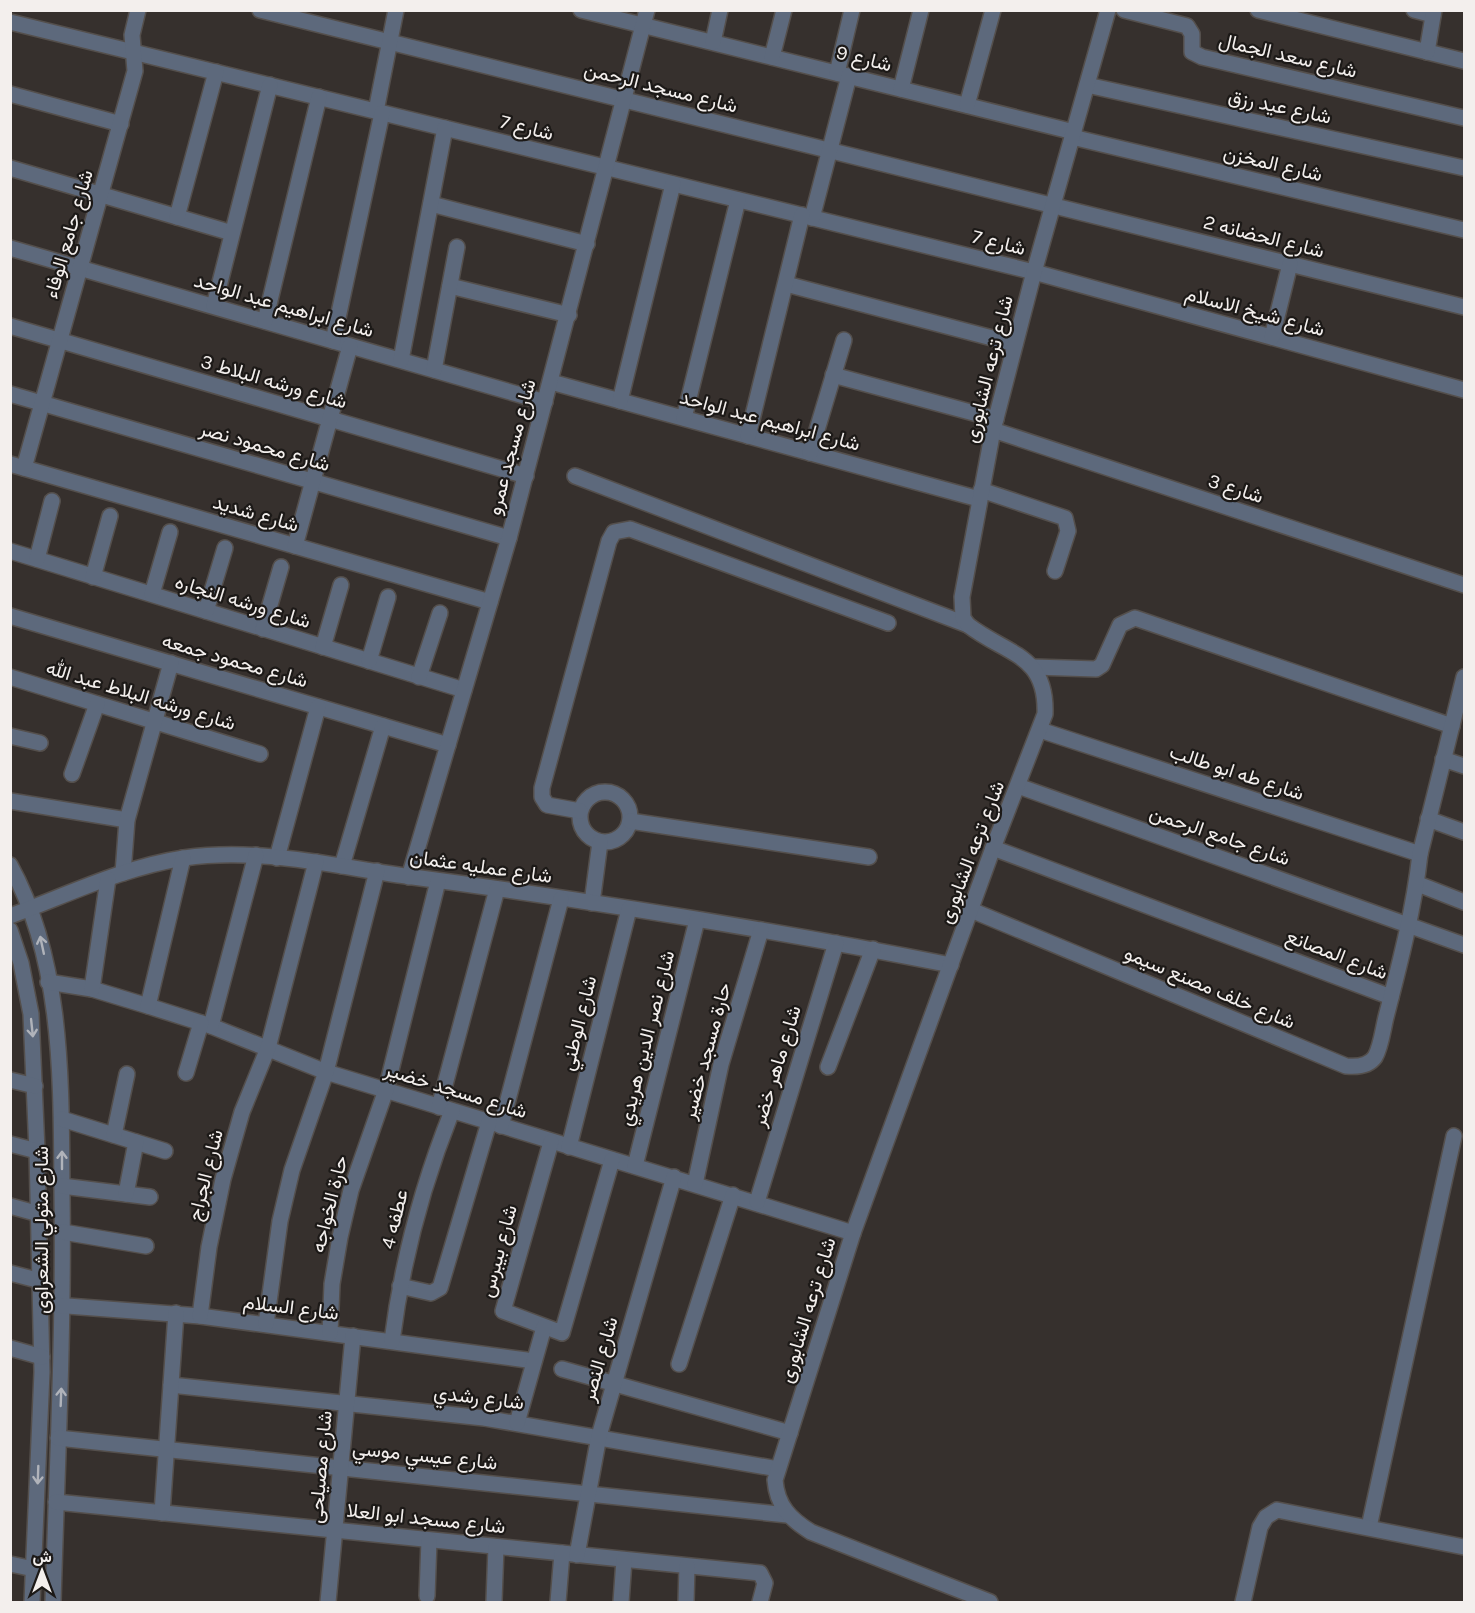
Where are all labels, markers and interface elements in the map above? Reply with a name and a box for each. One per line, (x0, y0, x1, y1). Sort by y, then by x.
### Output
street label: شارع سعد الجمال (1216, 28, 1359, 85)
street label: شارع 9 (833, 40, 894, 78)
street label: شارع مسجد الرحمن (581, 57, 740, 120)
street label: شارع عيد رزق (1226, 84, 1333, 131)
street label: شارع 7 (497, 110, 556, 147)
street label: شارع المخزن (1221, 141, 1325, 188)
street label: شارع جامع الوفاء (39, 167, 100, 302)
street label: شارع الحضانه 2 (1201, 210, 1327, 265)
street label: شارع 7 (969, 225, 1028, 262)
street label: شارع ابراهيم عبد الواحد (191, 269, 376, 344)
street label: شارع شيخ الاسلام (1182, 282, 1327, 343)
street label: شارع ترعه الشابورى (959, 293, 1020, 446)
street label: شارع ورشه البلاط 3 (198, 350, 350, 415)
street label: شارع مسجد عمرو (482, 377, 543, 518)
street label: شارع ابراهيم عبد الواحد (677, 385, 863, 458)
street label: شارع محمود نصر (195, 417, 333, 478)
street label: شارع 3 (1205, 469, 1266, 510)
street label: شارع شديد (210, 490, 301, 539)
street label: شارع ورشه النجاره (172, 570, 313, 635)
street label: شارع محمود جمعه (159, 629, 310, 694)
street label: شارع ورشه البلاط عبد الله (43, 655, 239, 737)
street label: شارع طه ابو طالب (1166, 740, 1307, 807)
street label: شارع ترعه الشابورى (934, 778, 1011, 928)
street label: شارع جامع الرحمن (1146, 801, 1293, 872)
street label: شارع عمليه عثمان (408, 845, 554, 890)
street label: شارع المصانع (1282, 925, 1391, 986)
one-way arrow (36, 936, 48, 955)
street label: شارع خلف مصنع سيمو (1120, 941, 1298, 1036)
street label: شارع نصر الدين هريدي (614, 948, 684, 1129)
street label: شارع الوطني (556, 973, 606, 1074)
street label: حارة مسجد خضير (677, 980, 737, 1123)
street label: شارع ماهر خضر (747, 1003, 808, 1131)
one-way arrow (27, 1017, 38, 1037)
street label: شارع مسجد خضير (380, 1058, 530, 1125)
street label: شارع الجراج (183, 1127, 230, 1224)
street label: شارع متولي الشعراوى (30, 1146, 58, 1314)
one-way arrow (56, 1151, 68, 1171)
street label: حارة الخواجه (306, 1153, 354, 1255)
street label: عطفه 4 (376, 1187, 413, 1251)
street label: شارع بيبرس (475, 1202, 524, 1300)
street label: شارع ترعه الشابورى (774, 1235, 842, 1386)
street label: شارع السلام (242, 1290, 340, 1327)
street label: شارع النصر (576, 1314, 624, 1406)
street label: شارع رشدي (432, 1381, 525, 1419)
one-way arrow (55, 1388, 66, 1408)
street label: شارع مصيلحى (304, 1410, 339, 1525)
street label: شارع عيسي موسي (351, 1436, 499, 1480)
one-way arrow (32, 1464, 43, 1484)
street label: شارع مسجد ابو العلا (345, 1499, 507, 1540)
north arrow (12, 1541, 72, 1601)
text: ش (32, 1547, 52, 1566)

